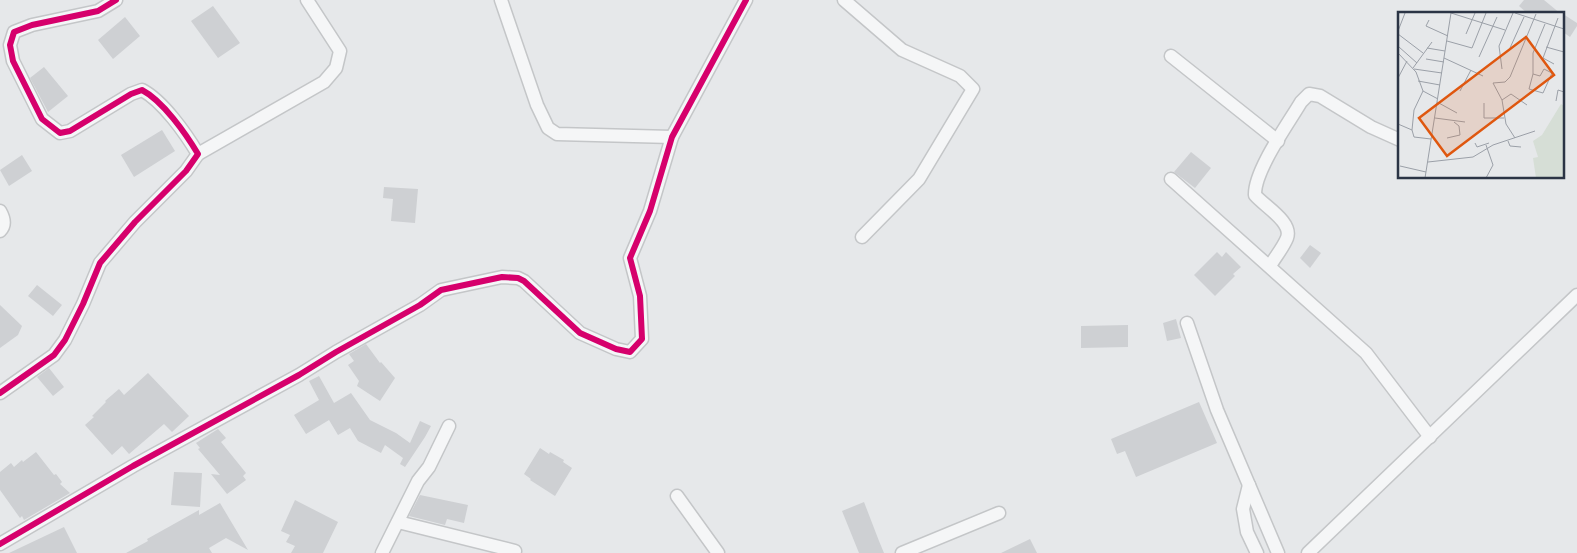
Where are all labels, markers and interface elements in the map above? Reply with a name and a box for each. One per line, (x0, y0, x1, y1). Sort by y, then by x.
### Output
inset map (1398, 12, 1564, 179)

